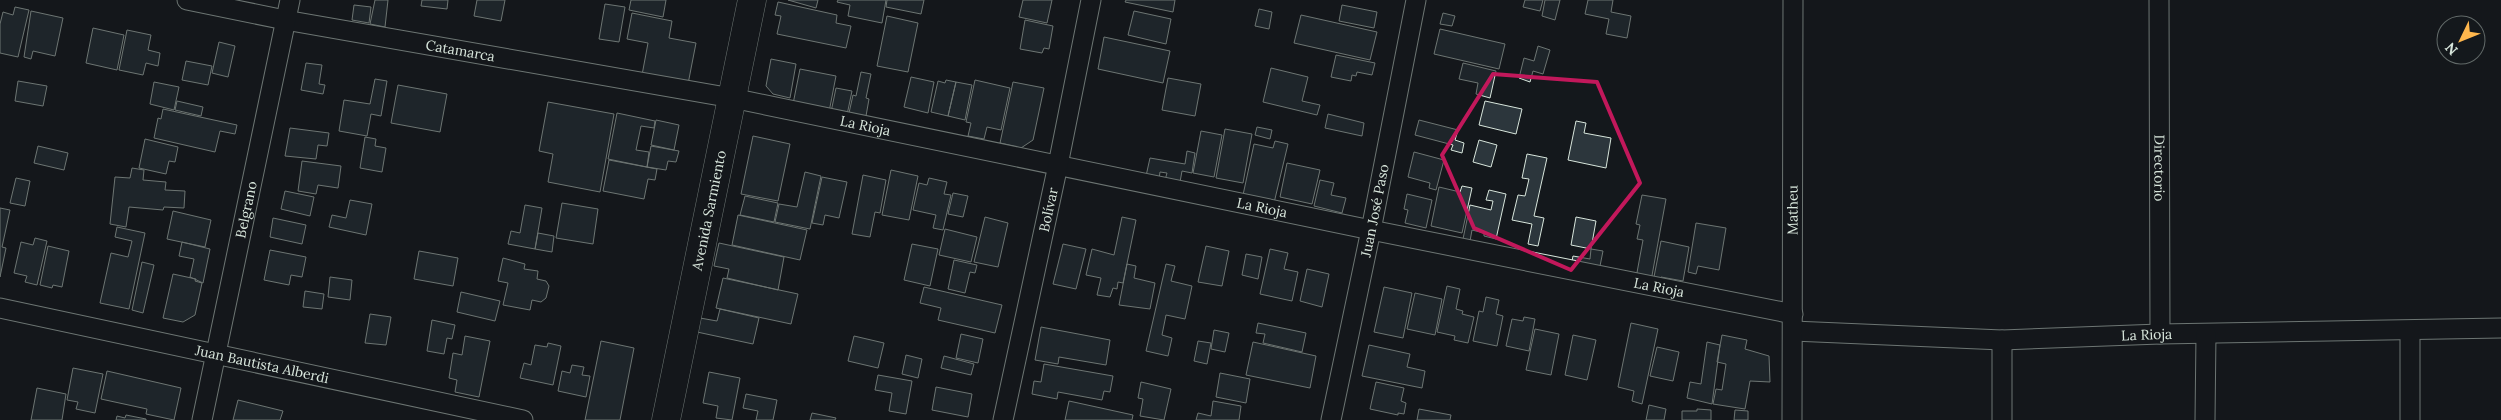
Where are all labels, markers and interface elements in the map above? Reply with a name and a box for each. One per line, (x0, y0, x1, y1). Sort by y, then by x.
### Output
north arrow (2436, 15, 2486, 65)
street label: Catamarca (424, 36, 496, 65)
text: N (2441, 39, 2462, 59)
street label: La Rioja (839, 112, 892, 140)
street label: Directorio (2150, 134, 2169, 202)
street label: Avenida Sarmiento (688, 149, 730, 273)
street label: Juan José Paso (1356, 162, 1393, 260)
street label: Belgrano (231, 179, 261, 240)
street label: Matheu (1783, 185, 1802, 235)
street label: Bolívar (1035, 186, 1062, 234)
street label: La Rioja (1235, 194, 1289, 221)
street label: La Rioja (1632, 274, 1686, 301)
street label: La Rioja (2121, 325, 2172, 344)
street label: Juan Bautista Alberdi (193, 341, 331, 387)

